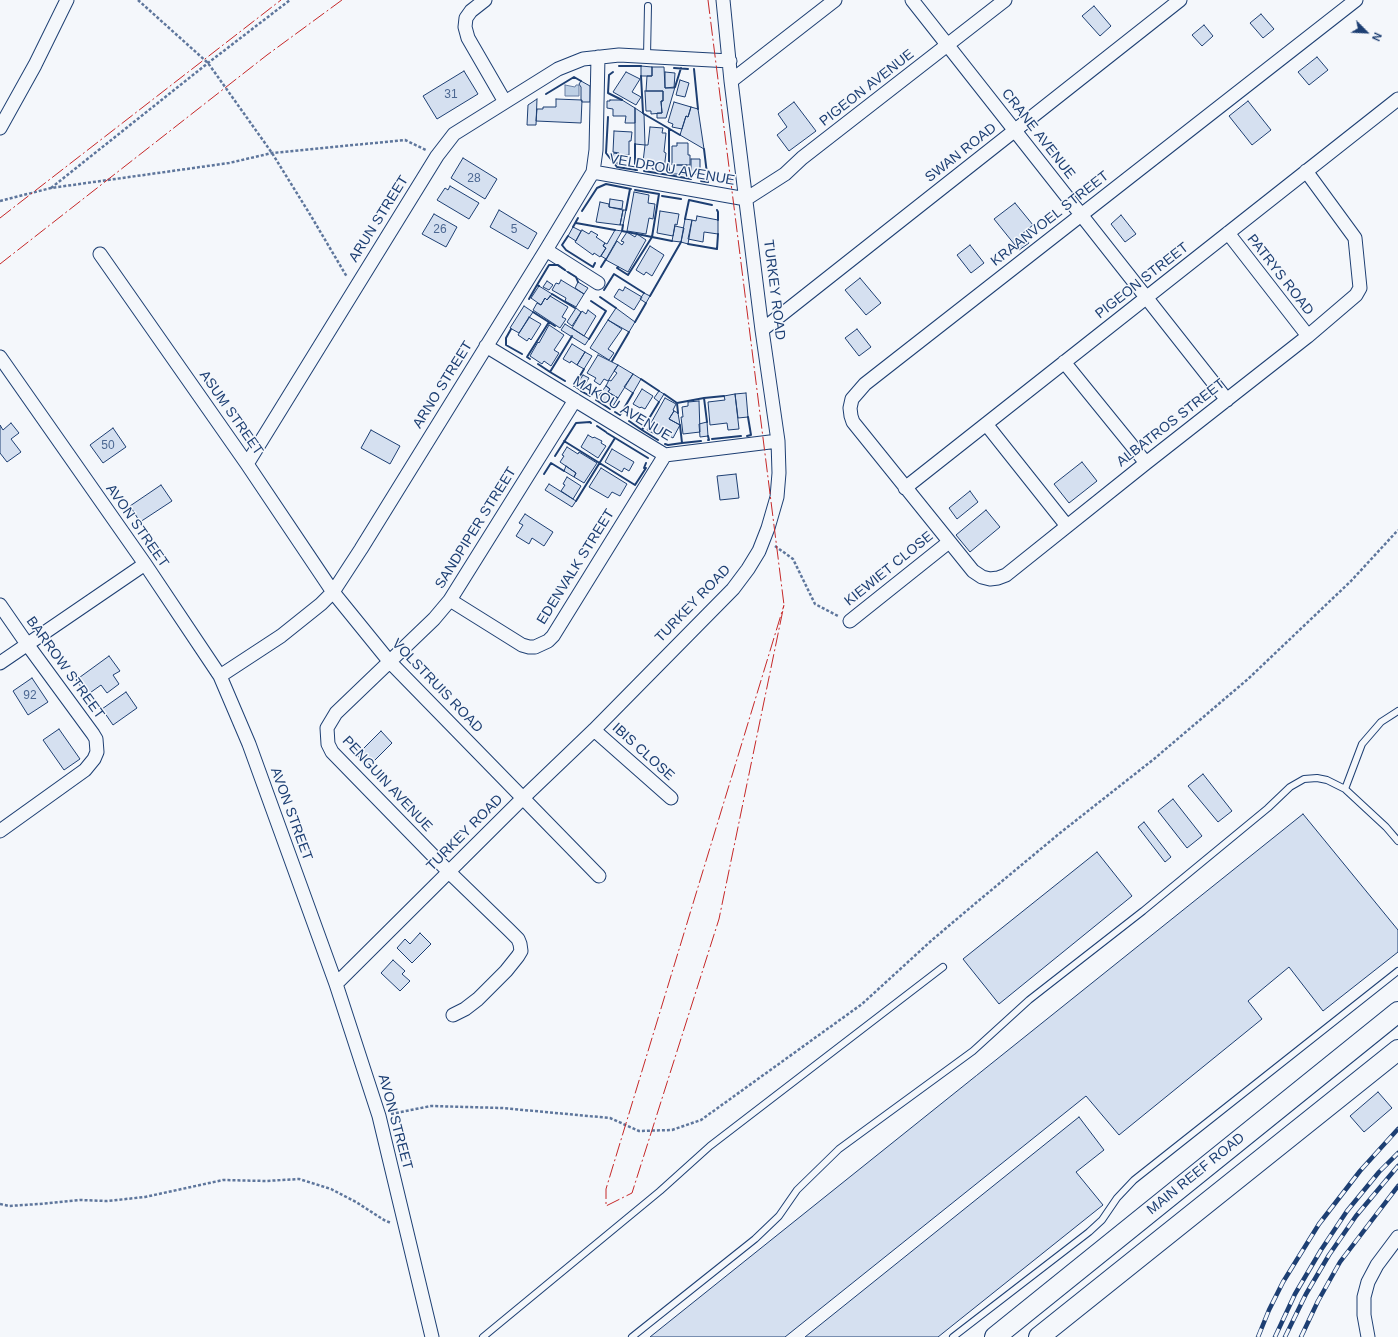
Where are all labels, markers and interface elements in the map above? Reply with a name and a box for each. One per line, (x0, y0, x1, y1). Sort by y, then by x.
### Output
north arrow (1346, 12, 1386, 52)
text: N (1370, 31, 1384, 43)
street label: PIGEON AVENUE (817, 46, 917, 130)
street label: CRANE AVENUE (998, 86, 1078, 182)
house number: 31 (444, 88, 458, 102)
street label: SWAN ROAD (922, 120, 1000, 186)
street label: VELDPOU AVENUE (608, 151, 736, 189)
street label: KRAANVOEL STREET (988, 168, 1112, 270)
house number: 28 (467, 172, 481, 186)
street label: ARUN STREET (346, 173, 412, 265)
house number: 26 (433, 223, 447, 237)
house number: 5 (511, 223, 517, 237)
street label: PATRYS ROAD (1243, 231, 1317, 319)
street label: TURKEY ROAD (760, 239, 788, 341)
street label: PIGEON STREET (1092, 239, 1192, 323)
street label: ARNO STREET (409, 338, 477, 432)
street label: ASUM STREET (196, 367, 266, 459)
street label: MAKOU AVENUE (570, 373, 674, 445)
street label: ALBATROS STREET (1114, 376, 1228, 470)
house number: 50 (101, 439, 115, 453)
street label: SANDPIPER STREET (432, 464, 520, 592)
street label: AVON STREET (102, 481, 172, 571)
street label: EDENVALK STREET (534, 506, 618, 628)
street label: KIEWIET CLOSE (841, 528, 937, 610)
street label: TURKEY ROAD (652, 562, 734, 646)
street label: BARROW STREET (22, 614, 108, 722)
street label: VOLSTRUIS ROAD (388, 636, 486, 736)
house number: 92 (23, 689, 37, 703)
street label: IBIS CLOSE (608, 720, 678, 784)
street label: PENGUIN AVENUE (339, 733, 435, 835)
street label: AVON STREET (266, 765, 316, 863)
street label: TURKEY ROAD (423, 791, 507, 875)
street label: AVON STREET (374, 1073, 416, 1171)
street label: MAIN REEF ROAD (1144, 1130, 1248, 1218)

